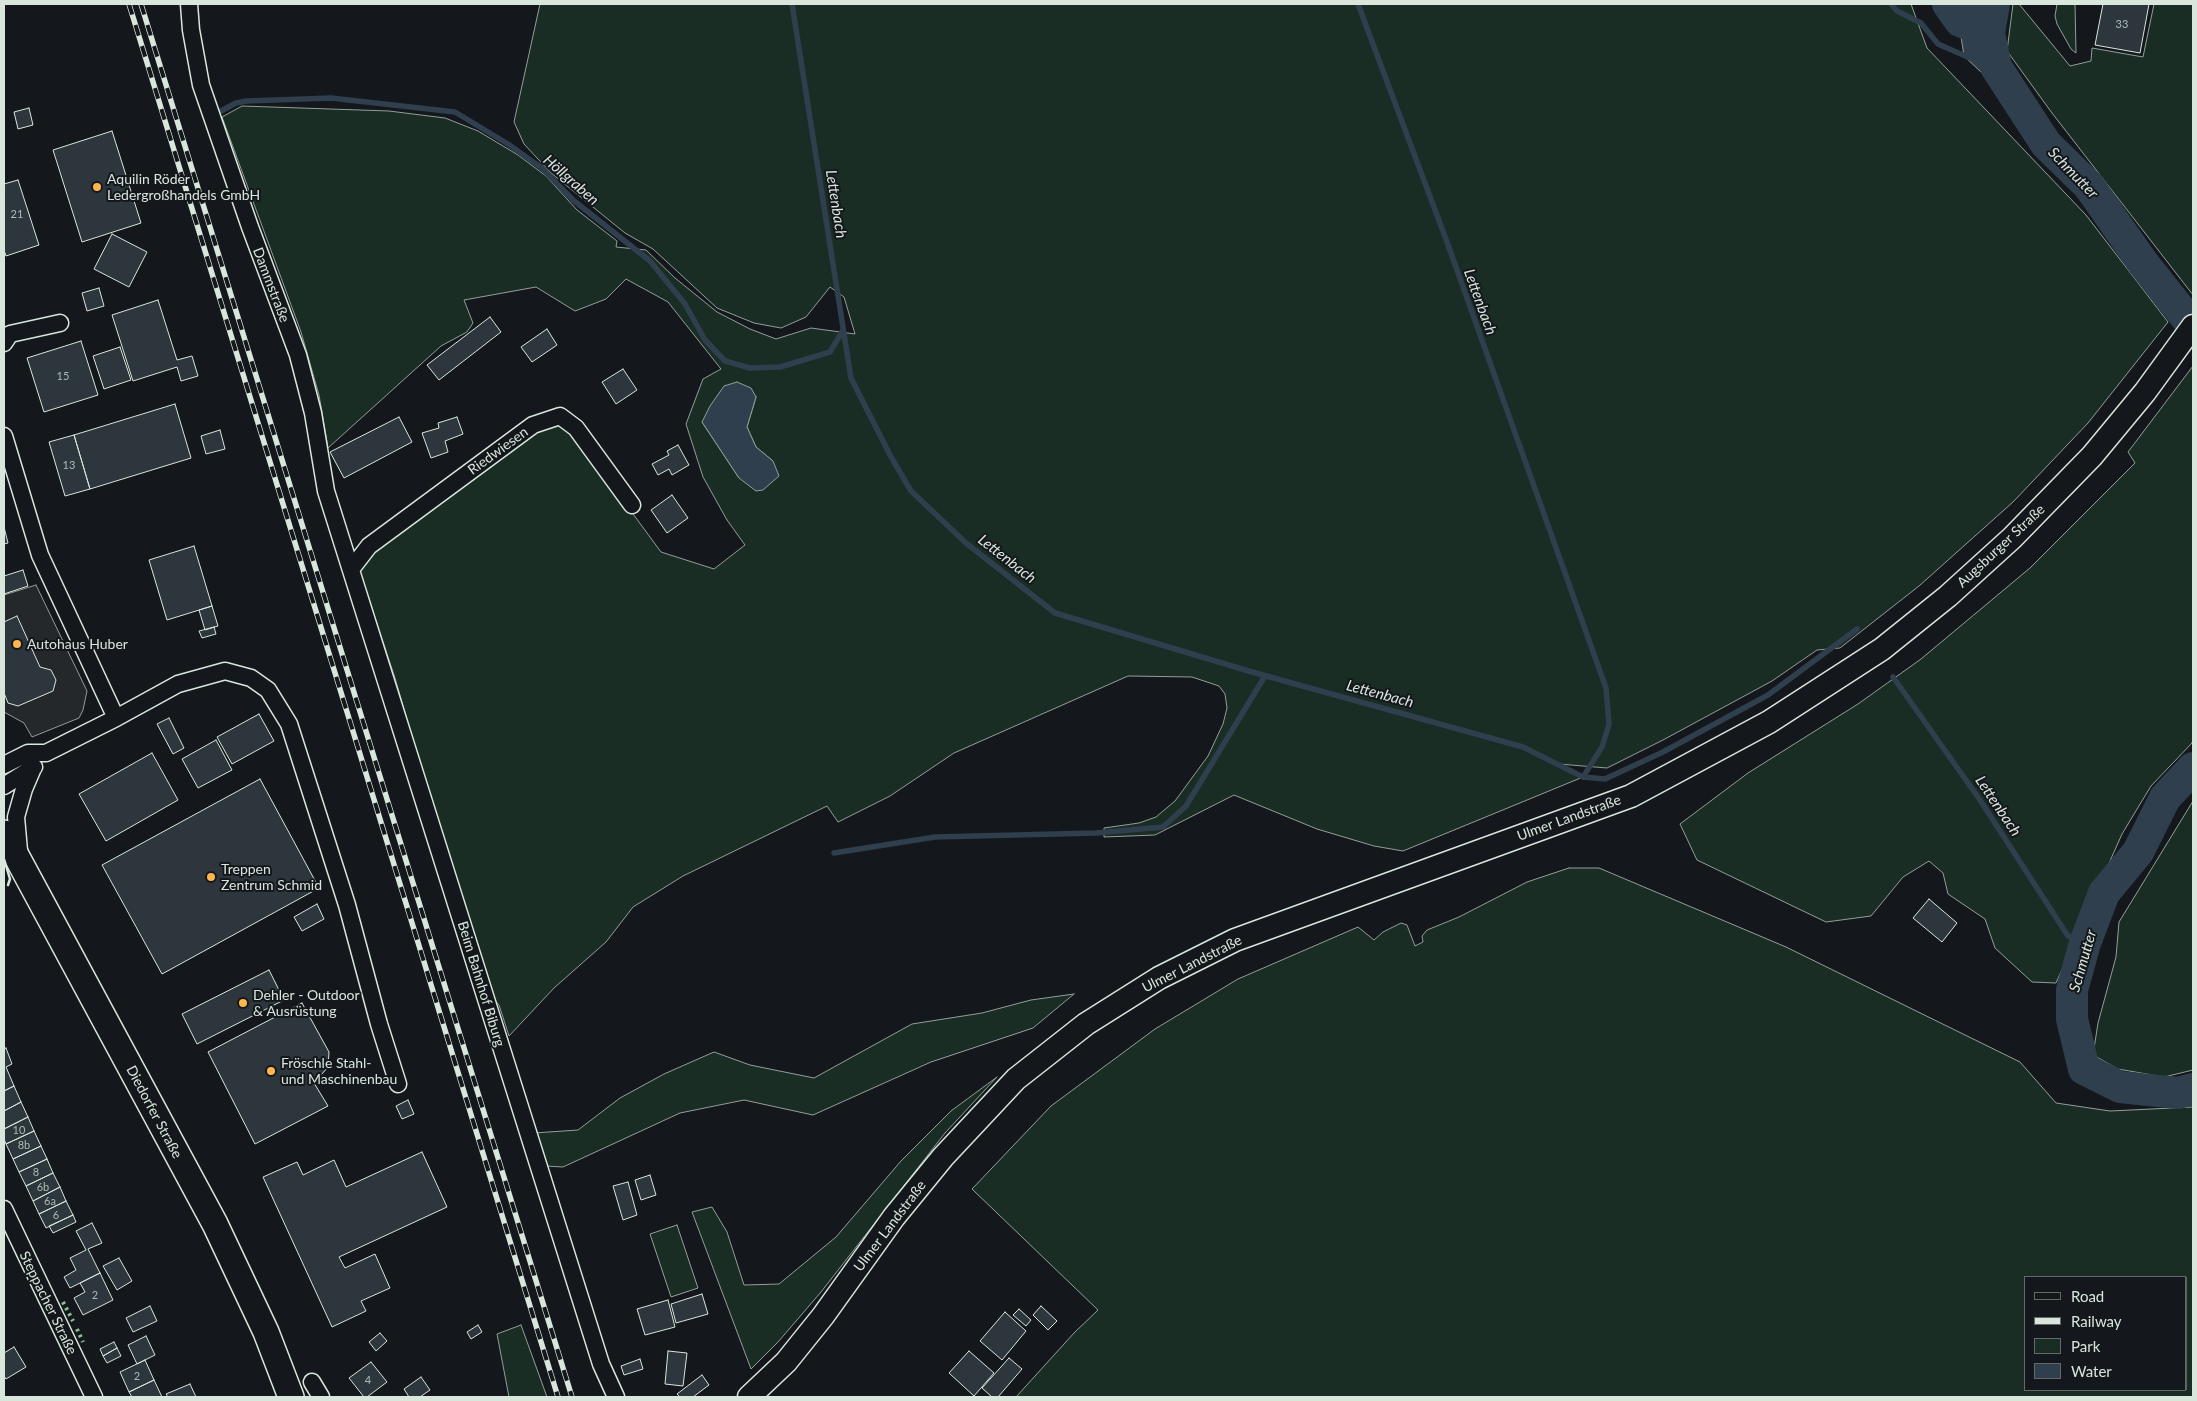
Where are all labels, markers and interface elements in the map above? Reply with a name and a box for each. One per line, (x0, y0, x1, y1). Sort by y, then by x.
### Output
house number: 33 (2116, 17, 2128, 31)
water label: Schmutter (2044, 144, 2102, 202)
water label: Höllgraben (540, 151, 602, 209)
water label: Lettenbach (822, 169, 850, 239)
place label: Aquilin Röder Ledergroßhandels GmbH (107, 171, 260, 203)
marker: Aquilin Röder Ledergroßhandels GmbH (91, 181, 103, 193)
house number: 21 (11, 207, 23, 221)
street label: Dammstraße (249, 245, 293, 325)
water label: Lettenbach (1460, 267, 1500, 337)
house number: 15 (57, 369, 69, 383)
street label: Riedwiesen (465, 424, 531, 478)
house number: 13 (63, 458, 75, 472)
street label: Augsburger Straße (1954, 501, 2048, 591)
water label: Lettenbach (974, 531, 1040, 587)
place label: Autohaus Huber (27, 636, 128, 652)
marker: Autohaus Huber (11, 638, 23, 650)
water label: Lettenbach (1344, 676, 1416, 712)
water label: Lettenbach (1971, 772, 2025, 840)
street label: Ulmer Landstraße (1515, 791, 1623, 845)
place label: Treppen Zentrum Schmid (221, 861, 322, 894)
marker: Treppen Zentrum Schmid (205, 871, 217, 883)
street label: Beim Bahnhof Biburg (454, 919, 508, 1049)
water label: Schmutter (2066, 928, 2100, 994)
street label: Ulmer Landstraße (1139, 932, 1245, 996)
place label: Dehler - Outdoor & Ausrüstung (253, 987, 360, 1020)
marker: Dehler - Outdoor & Ausrüstung (237, 997, 249, 1009)
place label: Fröschle Stahl- und Maschinenbau (281, 1055, 397, 1088)
street label: Diedorfer Straße (122, 1063, 186, 1161)
marker: Fröschle Stahl- und Maschinenbau (265, 1065, 277, 1077)
house number: 10 (13, 1123, 25, 1137)
house number: 8b (18, 1138, 30, 1152)
house number: 8 (33, 1165, 39, 1179)
street label: Ulmer Landstraße (850, 1177, 930, 1275)
house number: 6b (37, 1180, 49, 1194)
house number: 6a (44, 1194, 56, 1208)
house number: 6 (53, 1208, 59, 1222)
street label: Steppacher Straße (16, 1249, 80, 1357)
legend (2024, 1276, 2187, 1391)
text: Road (2071, 1287, 2104, 1305)
house number: 2 (92, 1288, 98, 1302)
text: Railway (2071, 1312, 2122, 1330)
text: Park (2071, 1337, 2100, 1355)
text: Water (2071, 1362, 2112, 1380)
house number: 2 (134, 1369, 140, 1383)
house number: 4 (365, 1373, 371, 1387)

